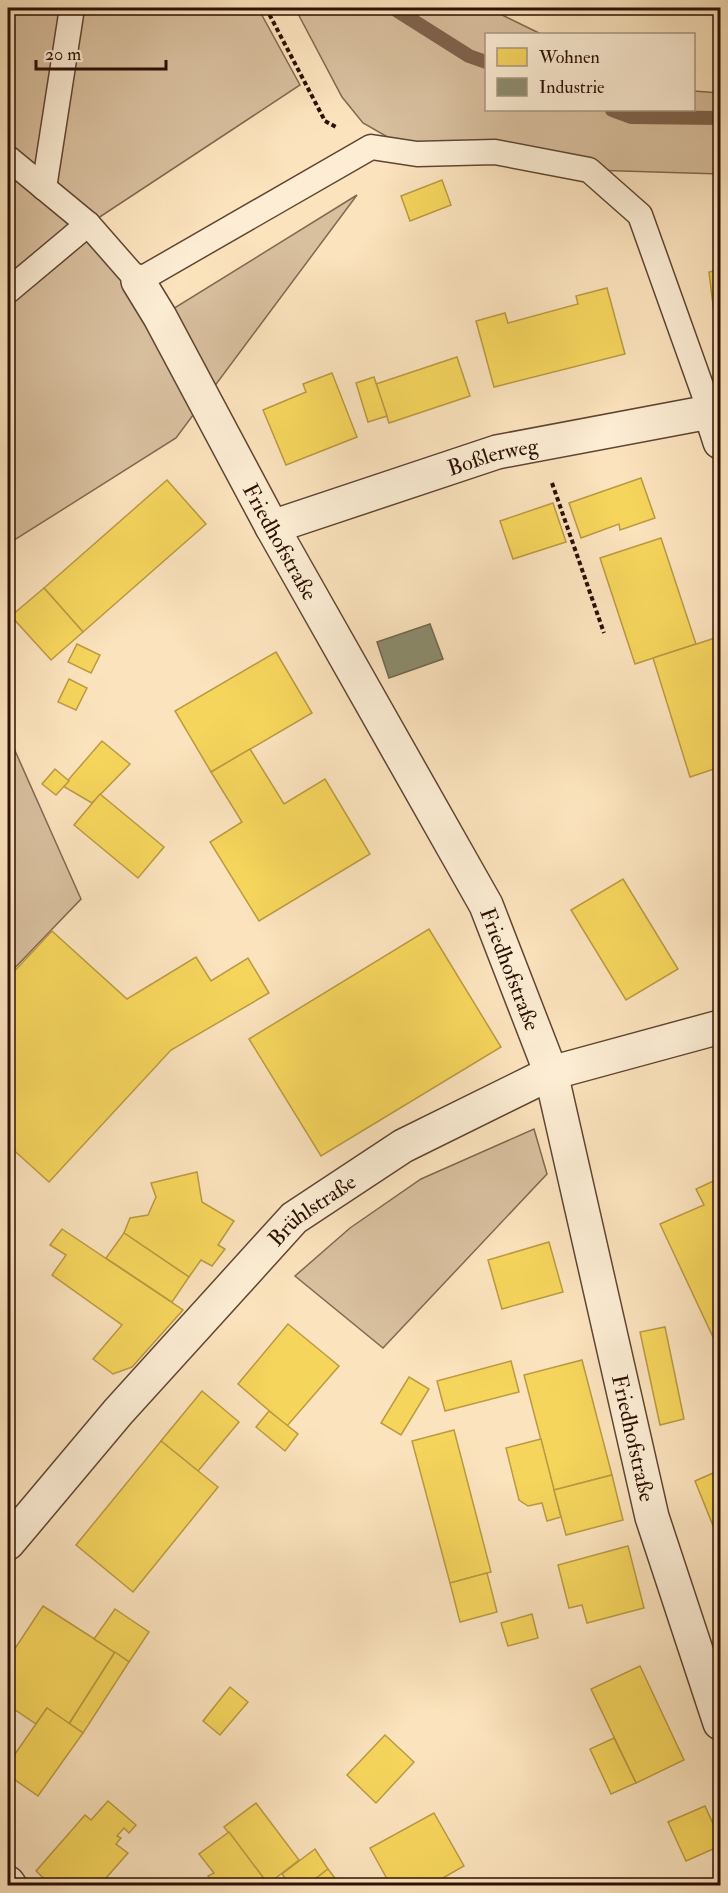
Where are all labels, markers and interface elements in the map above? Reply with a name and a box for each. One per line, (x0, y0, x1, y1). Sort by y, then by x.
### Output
scale bar (36, 33, 166, 71)
legend (485, 33, 695, 111)
text: 20 m (45, 43, 81, 66)
text: Wohnen (538, 46, 600, 69)
text: Industrie (539, 76, 605, 99)
street label: Boßlerweg (444, 431, 542, 483)
street label: Friedhofstraße (236, 479, 324, 605)
street label: Friedhofstraße (473, 904, 546, 1035)
street label: Brühlstraße (262, 1168, 362, 1253)
street label: Friedhofstraße (605, 1372, 661, 1504)

